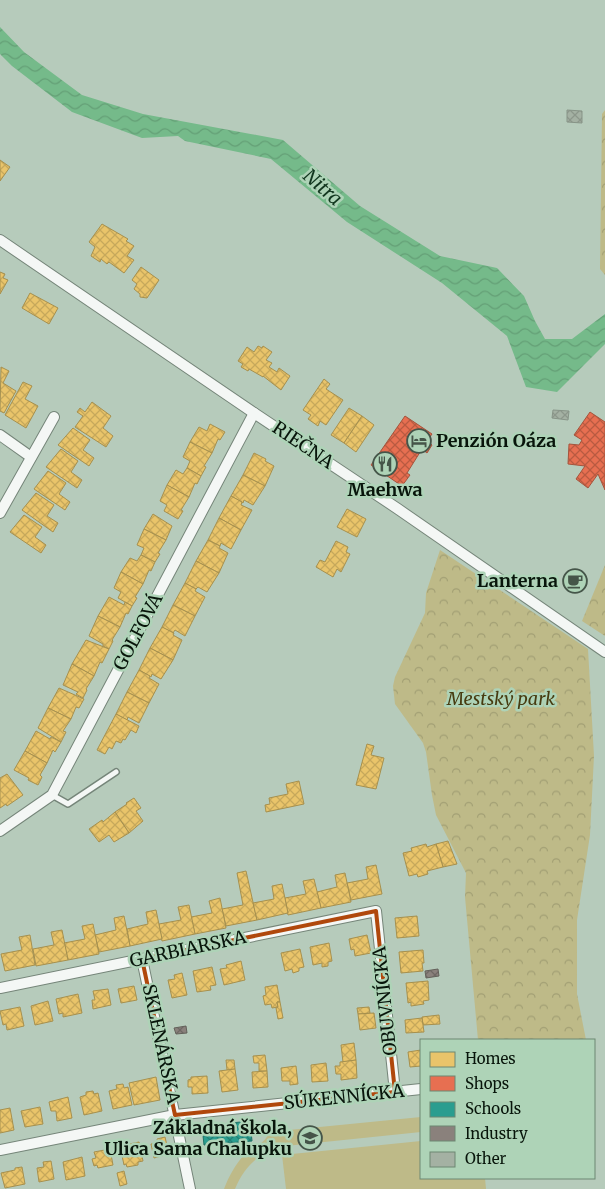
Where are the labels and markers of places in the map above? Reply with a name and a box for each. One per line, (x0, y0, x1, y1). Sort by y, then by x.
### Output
hotel icon: Penzión Oáza (406, 428, 432, 454)
place label: Penzión Oáza (436, 429, 556, 452)
restaurant icon: Maehwa (372, 451, 398, 477)
place label: Maehwa (347, 478, 423, 501)
cafe icon: Lanterna (562, 568, 588, 594)
place label: Lanterna (477, 569, 558, 592)
place label: Základná škola, Ulica Sama Chalupku (104, 1116, 292, 1160)
school or university icon: Základná škola, Ulica Sama Chalupku (297, 1125, 323, 1151)

